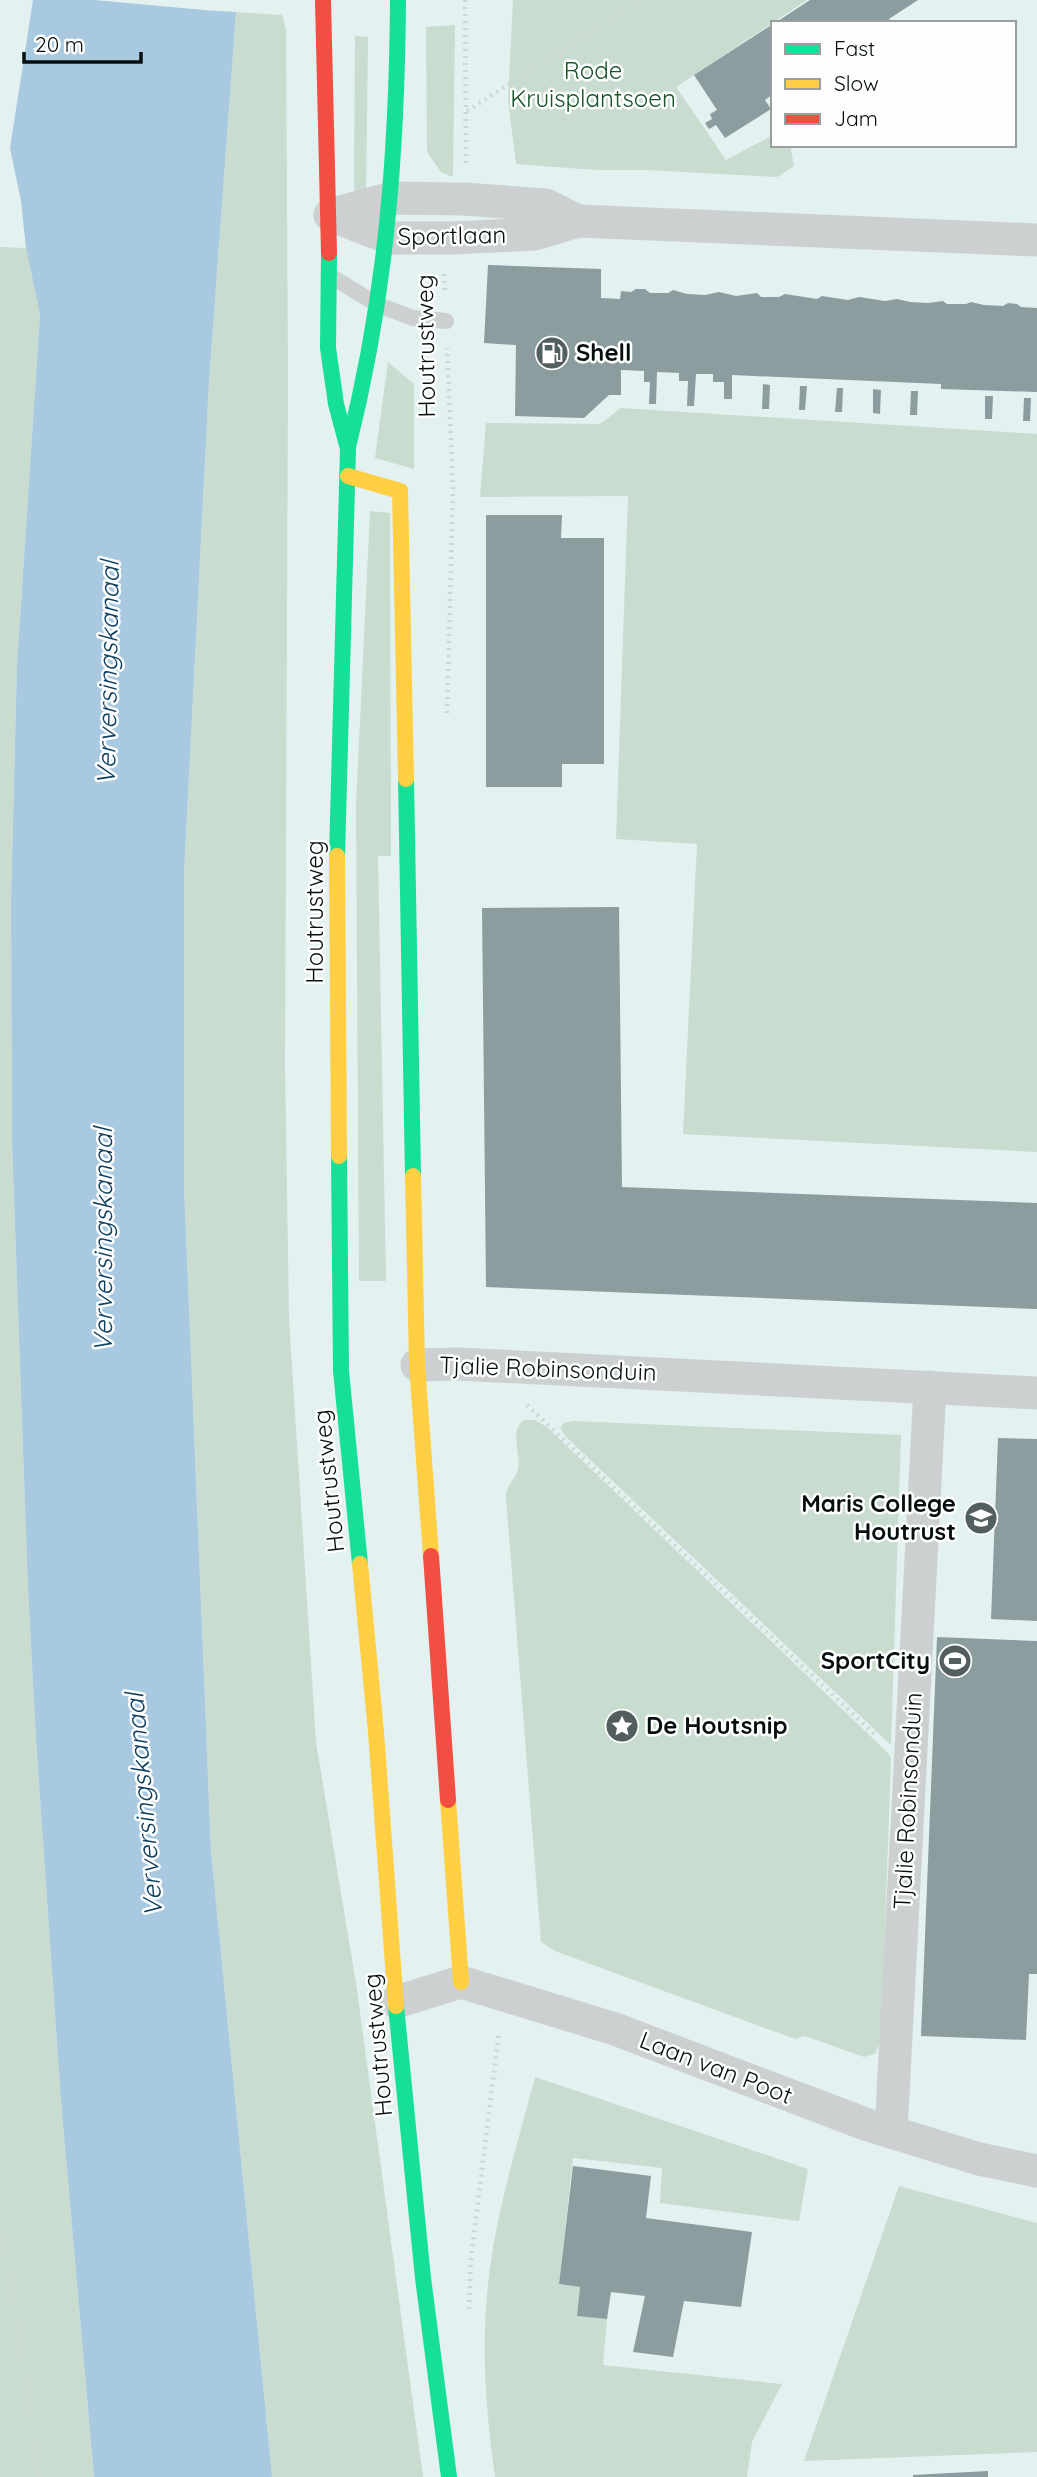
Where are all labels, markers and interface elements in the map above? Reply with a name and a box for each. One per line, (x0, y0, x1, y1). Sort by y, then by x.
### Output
scale bar (24, 21, 142, 65)
legend (771, 21, 1016, 147)
text: 20 m (35, 31, 84, 57)
text: Fast (834, 35, 875, 61)
park label: Rode Kruisplantsoen (510, 55, 676, 113)
text: Slow (834, 70, 879, 96)
text: Jam (834, 105, 878, 131)
street label: Sportlaan (397, 219, 507, 251)
street label: Houtrustweg (409, 274, 441, 418)
fuel station icon: Shell (533, 334, 571, 372)
place label: Shell (576, 337, 632, 367)
water label: Verversingskanaal (89, 558, 126, 785)
street label: Houtrustweg (299, 840, 329, 984)
water label: Verversingskanaal (86, 1125, 119, 1352)
street label: Tjalie Robinsonduin (439, 1349, 657, 1387)
street label: Houtrustweg (306, 1408, 350, 1554)
place label: Maris College Houtrust (801, 1488, 956, 1546)
school or university icon: Maris College Houtrust (962, 1499, 1000, 1537)
sports icon: SportCity (936, 1642, 974, 1680)
place label: SportCity (821, 1645, 930, 1675)
water label: Verversingskanaal (117, 1689, 170, 1918)
street label: Tjalie Robinsonduin (886, 1692, 928, 1910)
place icon: De Houtsnip (603, 1707, 641, 1745)
place label: De Houtsnip (646, 1710, 787, 1740)
street label: Houtrustweg (356, 1972, 398, 2118)
street label: Laan van Poot (636, 2024, 797, 2110)

